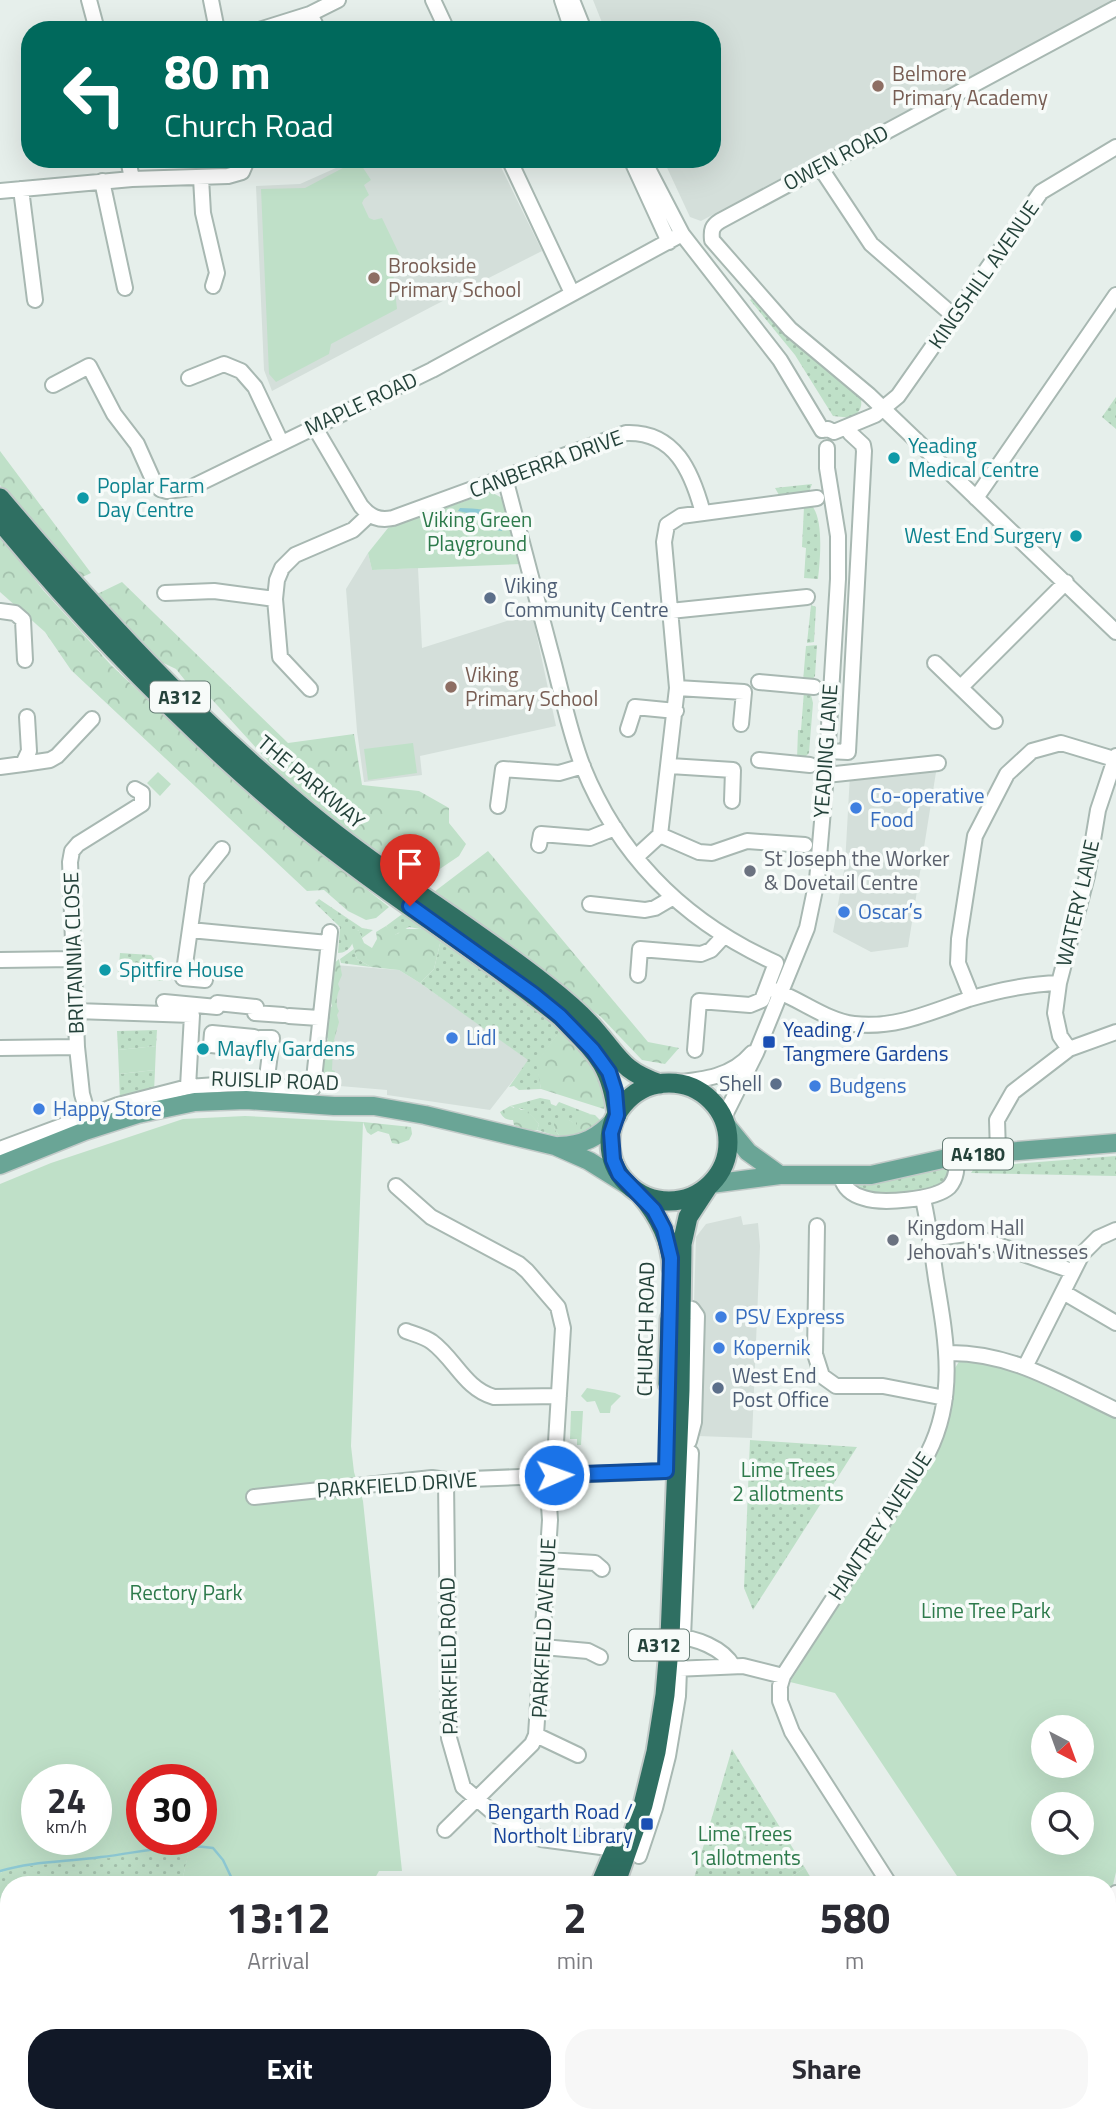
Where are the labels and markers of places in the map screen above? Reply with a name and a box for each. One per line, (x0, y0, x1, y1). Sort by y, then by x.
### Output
place label: Belmore Primary Academy (892, 57, 1048, 113)
marker: Belmore Primary Academy (870, 78, 886, 94)
place label: Brookside Primary School (388, 249, 521, 305)
marker: Brookside Primary School (366, 270, 382, 286)
place label: Yeading Medical Centre (908, 429, 1039, 485)
marker: Yeading Medical Centre (886, 450, 902, 466)
place label: Poplar Farm Day Centre (97, 469, 204, 525)
marker: Poplar Farm Day Centre (75, 490, 91, 506)
place label: West End Surgery (904, 519, 1062, 551)
marker: West End Surgery (1068, 528, 1084, 544)
place label: Viking Community Centre (504, 569, 669, 625)
marker: Viking Community Centre (482, 590, 498, 606)
place label: Viking Primary School (465, 658, 598, 714)
marker: Viking Primary School (443, 679, 459, 695)
place label: Co-operative Food (870, 779, 985, 835)
marker: Co-operative Food (848, 800, 864, 816)
pin (380, 834, 440, 906)
place label: St Joseph the Worker & Dovetail Centre (764, 842, 950, 898)
marker: St Joseph the Worker & Dovetail Centre (742, 863, 758, 879)
place label: Oscar’s (858, 895, 923, 927)
marker: Oscar’s (836, 904, 852, 920)
place label: Spitfire House (119, 953, 244, 985)
marker: Spitfire House (97, 962, 113, 978)
place label: Yeading / Tangmere Gardens (783, 1013, 948, 1069)
place label: Lidl (466, 1021, 497, 1053)
marker: Lidl (444, 1030, 460, 1046)
place label: Mayfly Gardens (217, 1032, 355, 1064)
marker: Yeading / Tangmere Gardens (761, 1034, 777, 1050)
marker: Mayfly Gardens (195, 1041, 211, 1057)
place label: Shell (719, 1067, 762, 1099)
place label: Budgens (829, 1069, 907, 1101)
marker: Shell (768, 1076, 784, 1092)
marker: Budgens (807, 1078, 823, 1094)
place label: Happy Store (53, 1092, 162, 1124)
marker: Happy Store (31, 1101, 47, 1117)
place label: Kingdom Hall Jehovah's Witnesses (907, 1211, 1088, 1267)
marker: Kingdom Hall Jehovah's Witnesses (885, 1232, 901, 1248)
place label: PSV Express (735, 1300, 845, 1332)
marker: PSV Express (713, 1309, 729, 1325)
place label: Kopernik (733, 1331, 811, 1363)
marker: Kopernik (711, 1340, 727, 1356)
place label: West End Post Office (732, 1359, 829, 1415)
marker: West End Post Office (710, 1380, 726, 1396)
place label: Bengarth Road / Northolt Library (488, 1795, 633, 1851)
marker: Bengarth Road / Northolt Library (639, 1816, 655, 1832)

